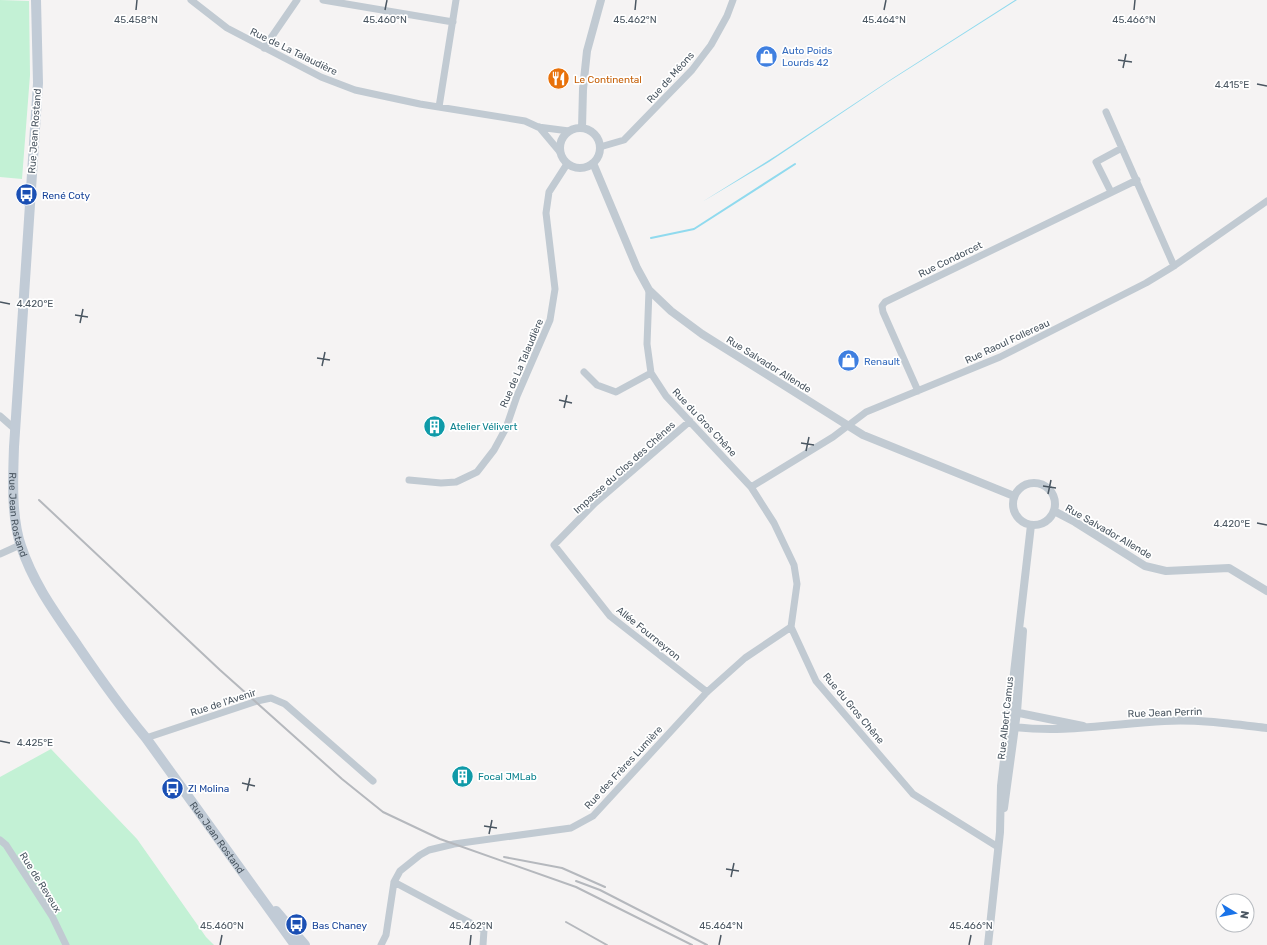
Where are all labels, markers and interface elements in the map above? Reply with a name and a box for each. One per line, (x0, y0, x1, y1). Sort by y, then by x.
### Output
text: 45.458°N (114, 14, 158, 26)
text: 45.460°N (363, 14, 407, 26)
text: 45.462°N (613, 14, 657, 26)
text: 45.464°N (862, 14, 906, 26)
text: 45.466°N (1112, 14, 1156, 26)
street label: Rue de La Talaudière (248, 26, 340, 78)
shop icon: Auto Poids Lourds 42 (753, 43, 779, 69)
place label: Auto Poids Lourds 42 (782, 45, 832, 69)
street label: Rue de Méons (645, 49, 697, 106)
restaurant icon: Le Continental (545, 66, 571, 92)
place label: Le Continental (574, 74, 642, 86)
text: 4.415°E (1215, 79, 1249, 91)
street label: Rue Jean Rostand (26, 88, 44, 174)
bus stop icon: René Coty (14, 182, 40, 208)
place label: René Coty (42, 190, 90, 202)
street label: Rue Condorcet (917, 239, 984, 281)
text: 4.420°E (17, 298, 53, 310)
street label: Rue de La Talaudière (498, 317, 546, 410)
street label: Rue Raoul Follereau (963, 317, 1052, 367)
street label: Rue Salvador Allende (724, 334, 813, 396)
shop icon: Renault (835, 348, 861, 374)
place label: Renault (864, 356, 900, 368)
street label: Rue du Gros Chêne (670, 386, 739, 460)
building icon: Atelier Vélivert (421, 413, 447, 439)
street label: Impasse du Clos des Chênes (571, 419, 678, 516)
place label: Atelier Vélivert (450, 421, 517, 433)
street label: Rue Jean Rostand (6, 472, 29, 559)
street label: Rue Salvador Allende (1063, 502, 1154, 562)
text: 4.420°E (1214, 518, 1250, 530)
street label: Allée Fourneyron (614, 604, 683, 663)
street label: Rue du Gros Chêne (820, 671, 887, 747)
street label: Rue Albert Camus (996, 676, 1016, 760)
street label: Rue de l'Avenir (189, 687, 258, 719)
street label: Rue Jean Perrin (1128, 706, 1203, 720)
street label: Rue des Frères Lumière (582, 723, 666, 812)
text: 4.425°E (17, 737, 53, 749)
building icon: Focal JMLab (449, 763, 475, 789)
place label: Focal JMLab (478, 771, 537, 783)
bus stop icon: ZI Molina (160, 775, 186, 801)
place label: ZI Molina (188, 783, 229, 795)
street label: Rue Jean Rostand (187, 800, 247, 876)
street label: Rue de Reveux (17, 850, 64, 915)
north arrow (1215, 893, 1255, 933)
text: N (1237, 910, 1251, 920)
bus stop icon: Bas Chaney (284, 912, 310, 938)
text: 45.460°N (200, 920, 244, 932)
place label: Bas Chaney (312, 920, 367, 932)
text: 45.462°N (449, 920, 493, 932)
text: 45.464°N (699, 920, 743, 932)
text: 45.466°N (949, 920, 993, 932)

